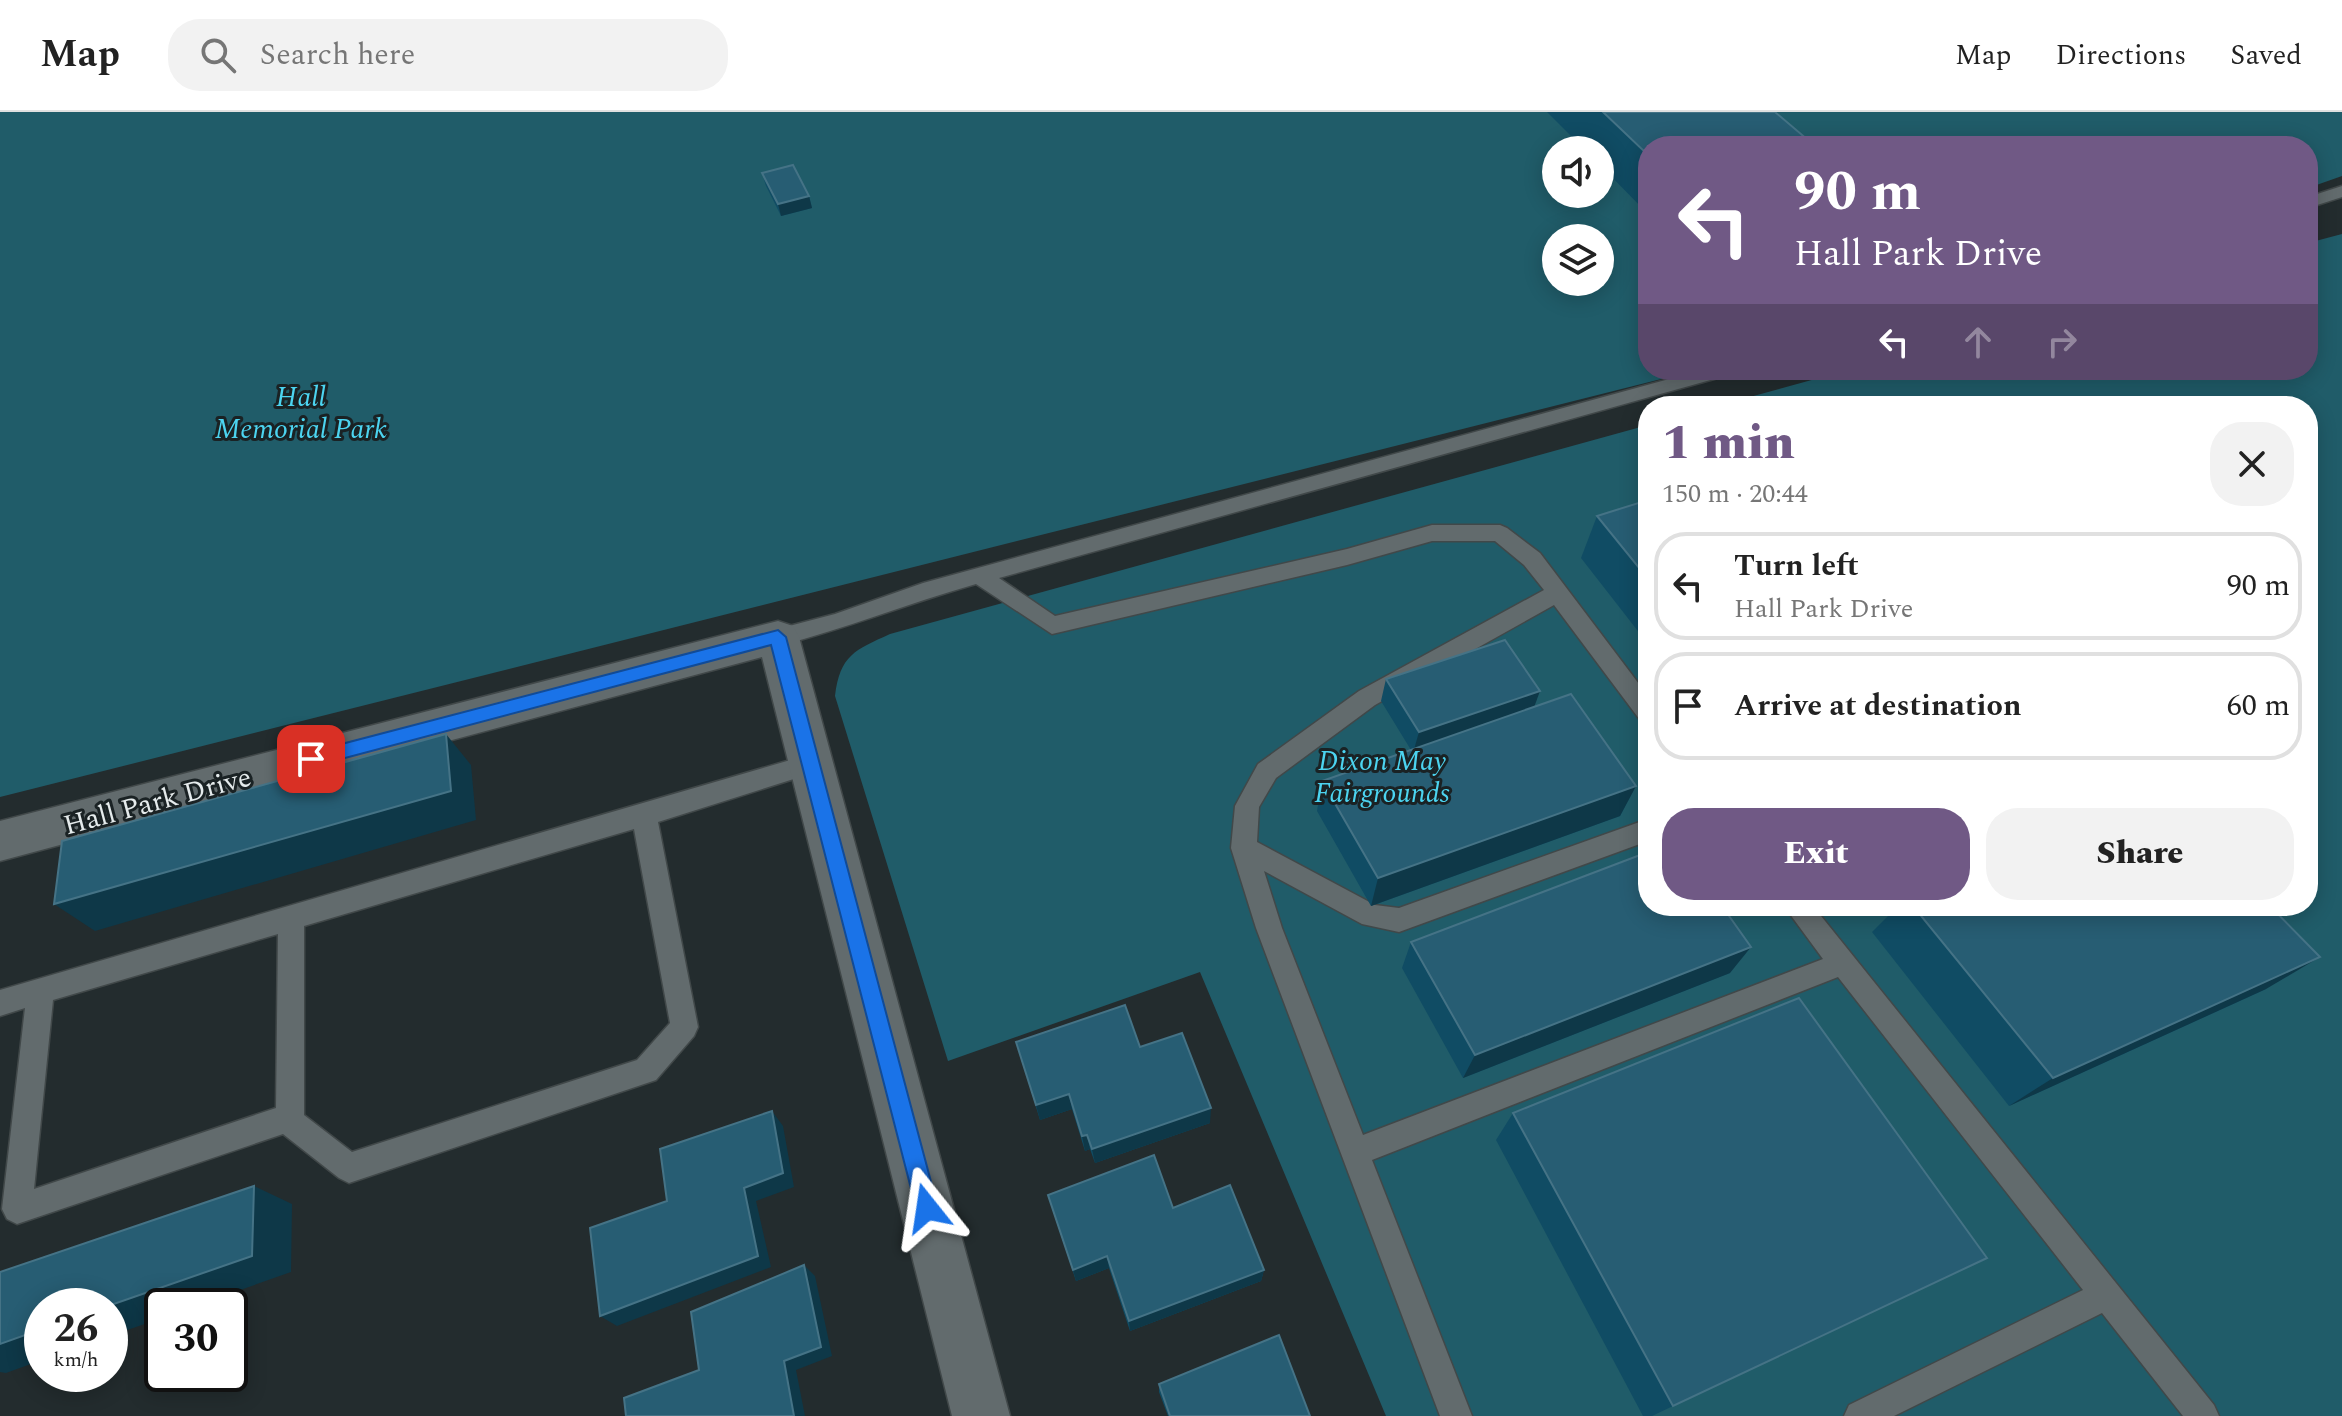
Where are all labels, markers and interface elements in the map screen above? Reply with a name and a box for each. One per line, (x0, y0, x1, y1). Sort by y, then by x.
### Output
search box (168, 19, 728, 91)
text: Map (40, 26, 120, 84)
text: Search here (260, 32, 415, 78)
icon: search (196, 33, 240, 77)
text: Map (1955, 34, 2012, 77)
text: Directions (2056, 34, 2186, 77)
text: Saved (2230, 34, 2302, 77)
map controls (1542, 136, 1614, 296)
button: sound (1542, 136, 1614, 208)
text: 90 m (1794, 150, 1921, 235)
icon: left (1662, 168, 1766, 272)
button: layers (1542, 224, 1614, 296)
text: Hall Park Drive (1794, 227, 2042, 282)
icon: left (1872, 320, 1916, 364)
icon: ahead (1956, 320, 2000, 364)
icon: right (2040, 320, 2084, 364)
park label: Hall Memorial Park (215, 376, 387, 451)
text: 1 min (1662, 407, 1795, 480)
button: close (2210, 422, 2294, 506)
text: 150 m · 20:44 (1662, 474, 1808, 514)
text: Turn left (1734, 543, 1859, 589)
text: 90 m (2227, 563, 2290, 609)
icon: left (1666, 564, 1710, 608)
text: Hall Park Drive (1734, 589, 1913, 629)
text: Arrive at destination (1734, 683, 2021, 729)
text: 60 m (2227, 683, 2290, 729)
icon: arrive (1666, 684, 1710, 728)
pin (277, 725, 345, 793)
icon: arrive (289, 737, 333, 781)
park label: Dixon May Fairgrounds (1314, 740, 1450, 815)
street label: Hall Park Drive (59, 756, 256, 847)
button: Exit (1662, 808, 1970, 900)
button: Share (1986, 808, 2294, 900)
position arrow (885, 1166, 969, 1250)
speed limit sign: 30 (144, 1288, 248, 1392)
text: 26 (54, 1299, 98, 1360)
text: km/h (54, 1345, 99, 1375)

